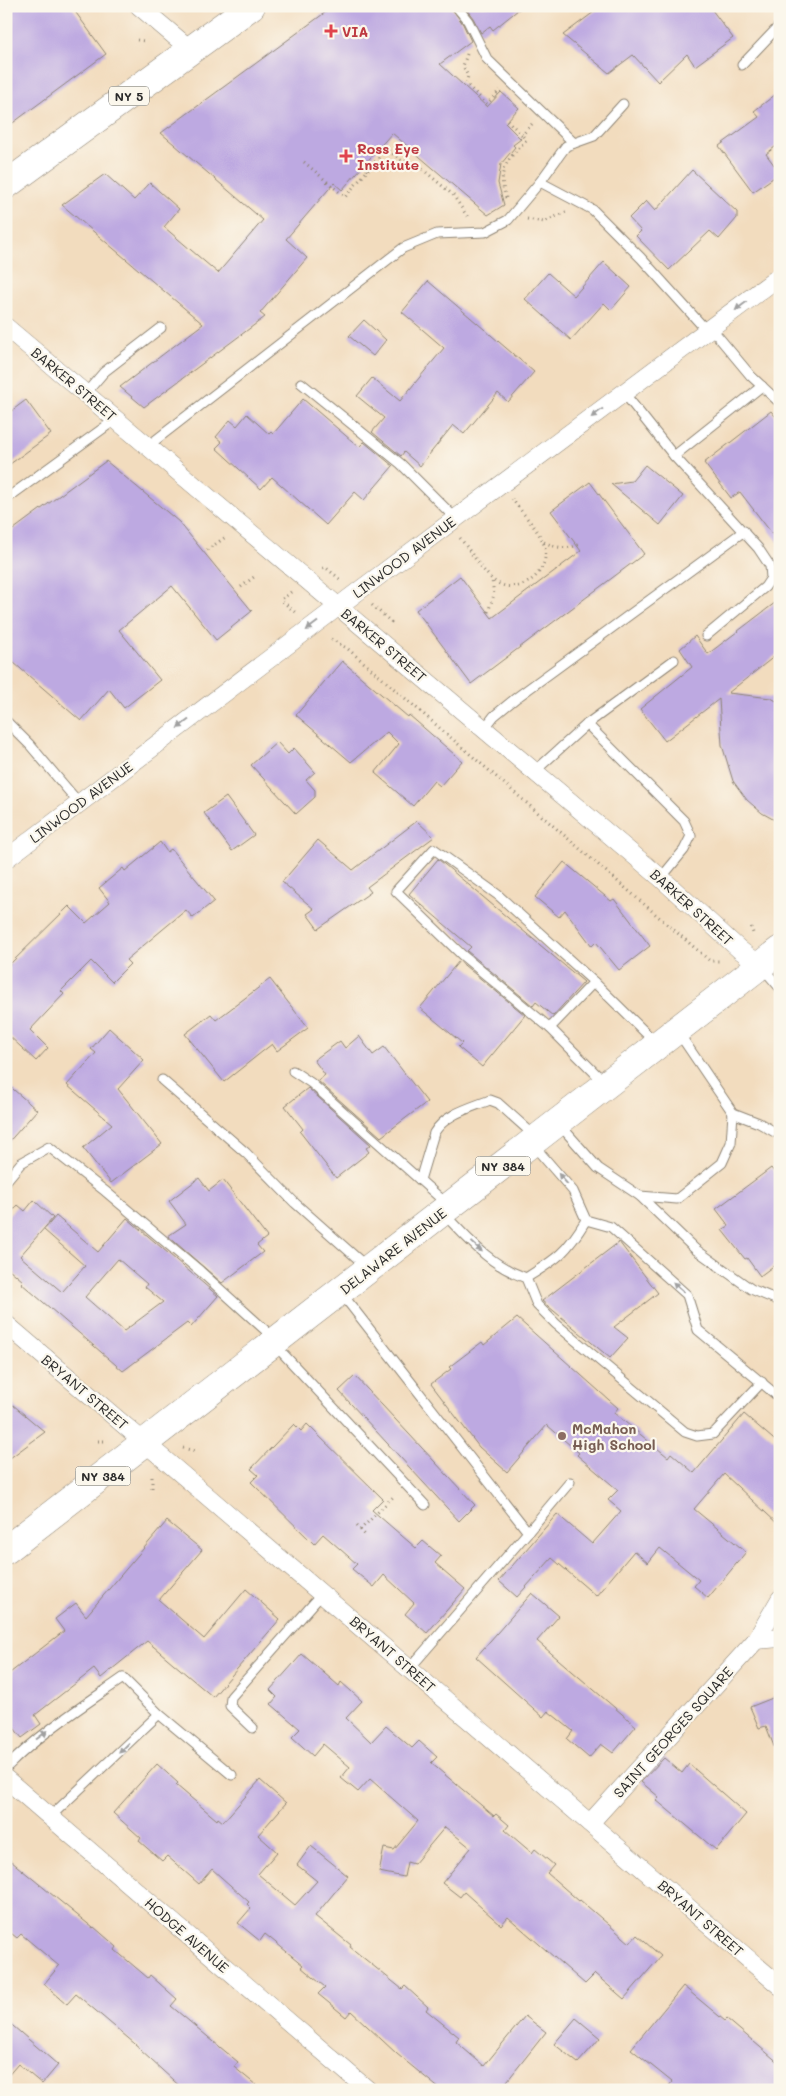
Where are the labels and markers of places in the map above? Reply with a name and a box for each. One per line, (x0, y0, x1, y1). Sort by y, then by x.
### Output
place label: VIA (342, 22, 368, 41)
marker: VIA (324, 24, 338, 38)
place label: Ross Eye Institute (357, 139, 419, 174)
marker: Ross Eye Institute (339, 149, 353, 163)
place label: McMahon High School (572, 1419, 656, 1454)
marker: McMahon High School (556, 1430, 568, 1442)

